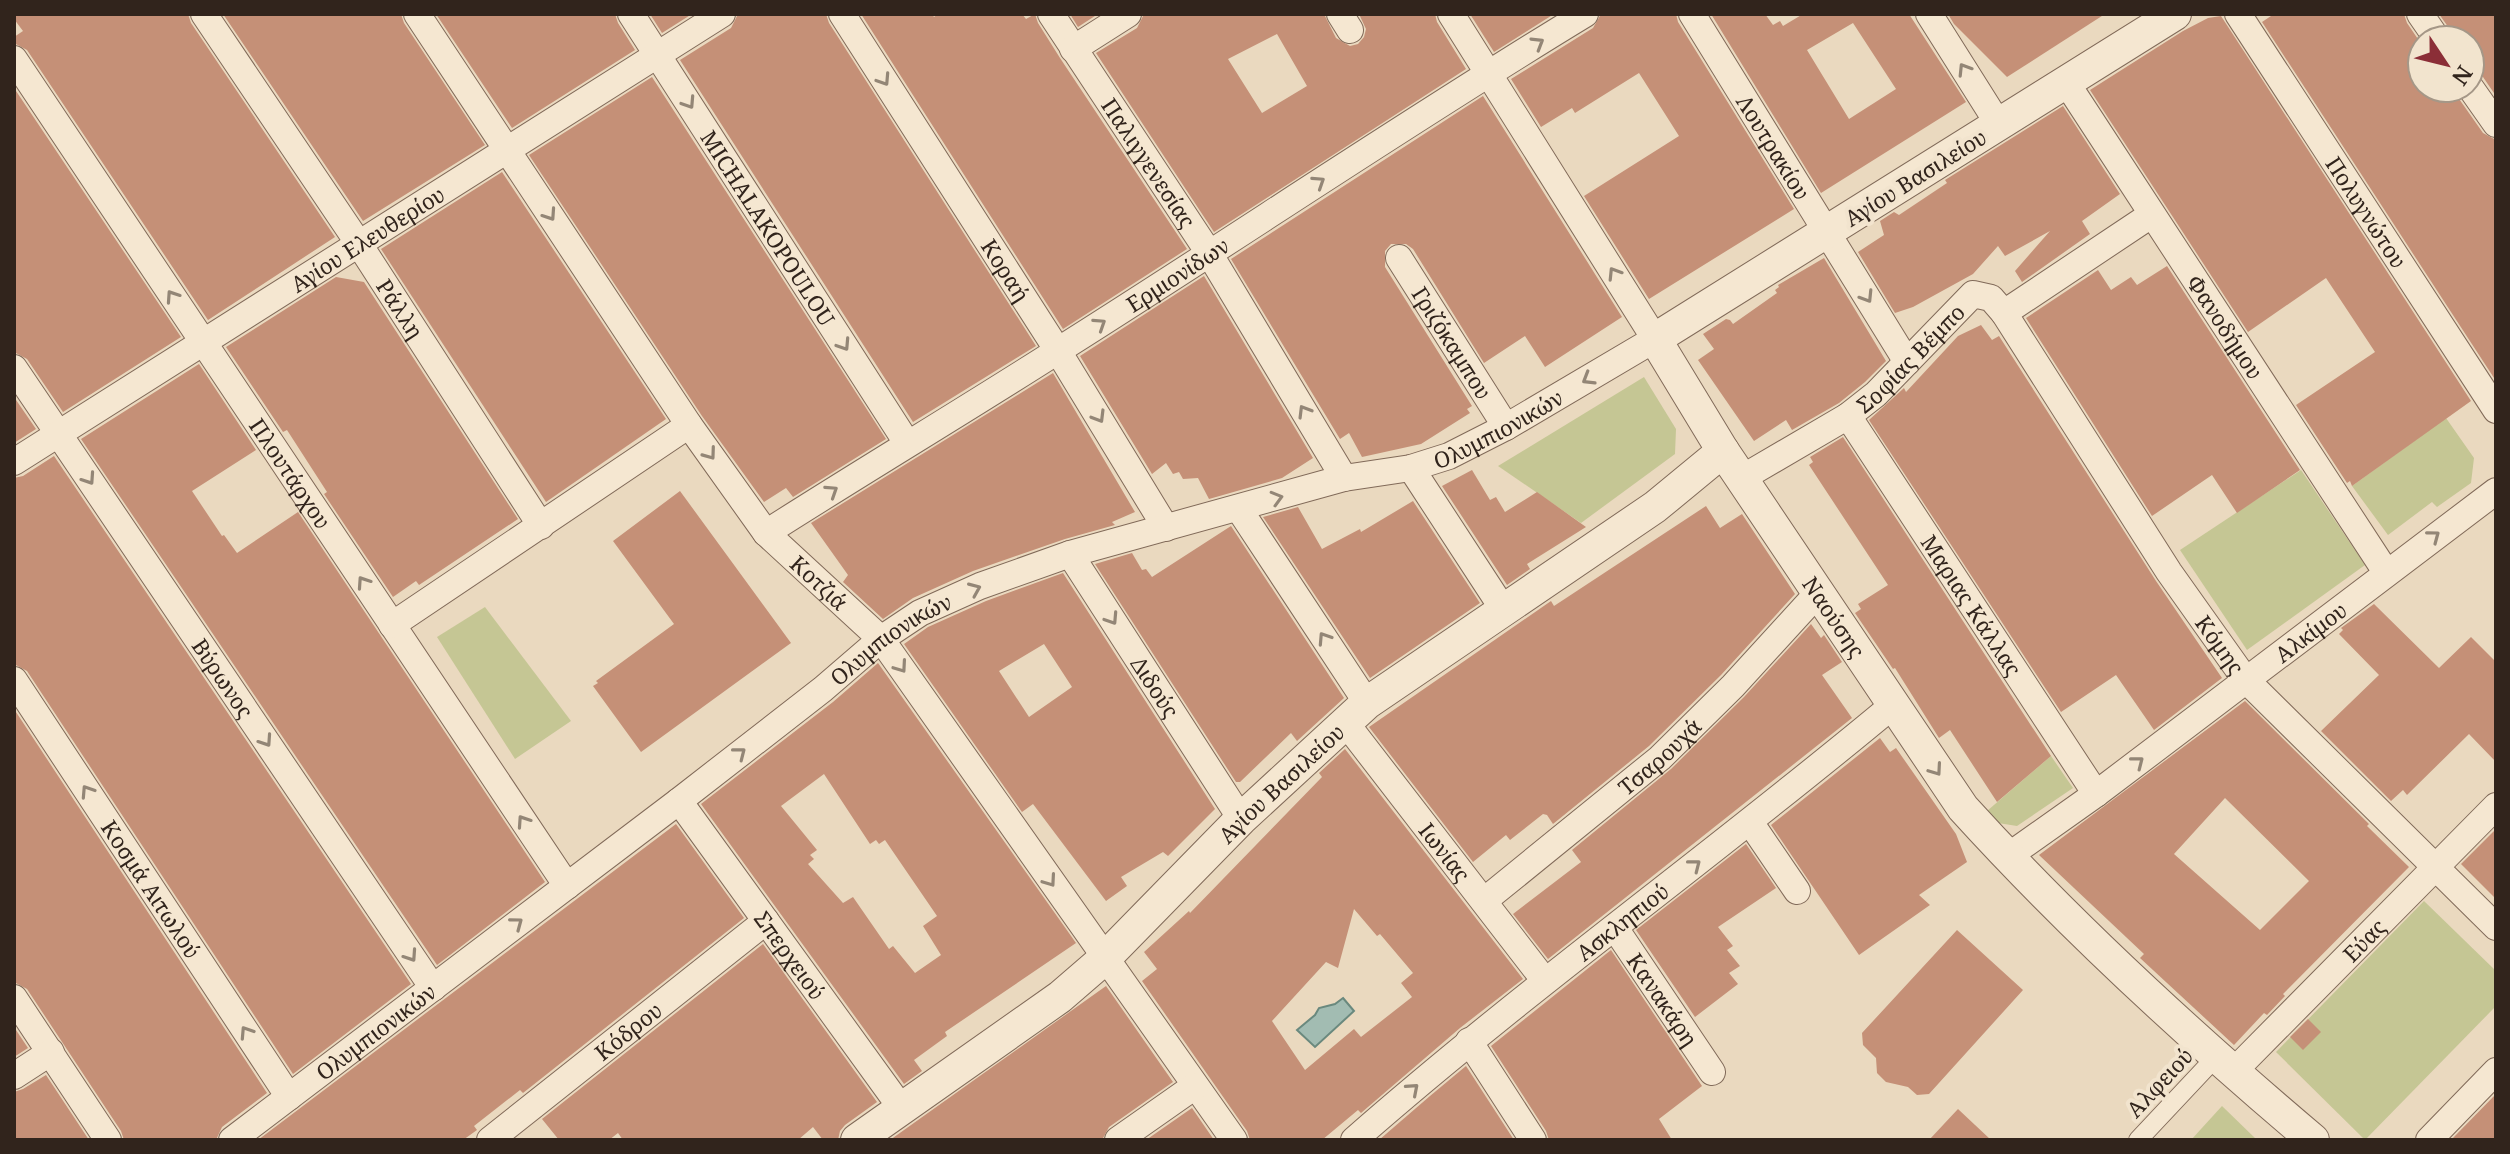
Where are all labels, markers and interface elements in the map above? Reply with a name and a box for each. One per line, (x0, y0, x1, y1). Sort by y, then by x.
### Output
north arrow (2406, 24, 2486, 104)
one-way arrow (1529, 37, 1544, 52)
text: N (2446, 60, 2480, 92)
one-way arrow (1958, 64, 1973, 78)
one-way arrow (875, 71, 890, 85)
street label: Λουτρακίου (1730, 88, 1818, 205)
street label: Παλιγγενεσίας (1095, 92, 1203, 233)
one-way arrow (679, 94, 694, 108)
street label: Αγίου Βασιλείου (1838, 121, 1992, 233)
street label: MICHALAKOPOULOU (694, 124, 843, 331)
street label: Πολυγνώτου (2319, 150, 2414, 273)
one-way arrow (1310, 177, 1324, 192)
street label: Αγίου Ελευθερίου (284, 179, 450, 298)
one-way arrow (540, 206, 555, 221)
street label: Ερμιονίδων (1120, 230, 1235, 319)
street label: Κοραή (975, 233, 1037, 307)
one-way arrow (1608, 267, 1623, 282)
street label: Φανοδήμου (2181, 269, 2271, 384)
street label: Ράλλη (370, 273, 431, 344)
street label: Γριζόκαμπου (1406, 280, 1499, 404)
one-way arrow (1857, 288, 1872, 303)
one-way arrow (167, 290, 182, 304)
street label: Σοφίας Βέμπο (1850, 297, 1971, 419)
one-way arrow (1092, 318, 1106, 333)
one-way arrow (835, 336, 850, 351)
one-way arrow (1582, 369, 1597, 385)
street label: Ολυμπιονικών (1429, 382, 1568, 475)
one-way arrow (1298, 405, 1313, 420)
one-way arrow (1089, 408, 1104, 423)
street label: Πλουτάρχου (243, 412, 339, 534)
one-way arrow (700, 446, 715, 460)
one-way arrow (79, 470, 94, 484)
one-way arrow (823, 485, 838, 500)
one-way arrow (1269, 490, 1283, 507)
street label: Μαριας Κάλλας (1915, 529, 2029, 681)
one-way arrow (2425, 532, 2440, 546)
street label: Κοτζιά (784, 548, 855, 616)
street label: Ναούσης (1796, 570, 1873, 663)
one-way arrow (358, 576, 373, 590)
one-way arrow (966, 582, 981, 598)
street label: Ολυμπιονικών (823, 586, 956, 692)
street label: Αλκίμου (2268, 594, 2353, 669)
street label: Κόμης (2189, 609, 2252, 680)
one-way arrow (1103, 610, 1118, 625)
street label: Βύρωνος (186, 632, 261, 724)
one-way arrow (1319, 632, 1334, 646)
street label: Διδούς (1125, 650, 1187, 723)
one-way arrow (891, 659, 906, 673)
street label: Τσαρουχά (1611, 711, 1707, 801)
street label: Αγίου Βασιλείου (1211, 717, 1350, 849)
one-way arrow (256, 732, 271, 746)
one-way arrow (731, 749, 746, 763)
one-way arrow (2129, 757, 2144, 771)
one-way arrow (1926, 761, 1941, 775)
one-way arrow (82, 786, 97, 800)
street label: Κοσμά Αιτωλού (95, 814, 208, 964)
one-way arrow (518, 816, 533, 830)
street label: Ιωνίας (1413, 816, 1478, 888)
one-way arrow (1686, 861, 1701, 875)
one-way arrow (1040, 872, 1055, 886)
street label: Ασκληπιού (1569, 875, 1675, 967)
street label: Σπερχειού (748, 904, 833, 1005)
street label: Εύας (2336, 912, 2392, 968)
one-way arrow (508, 919, 523, 933)
one-way arrow (402, 947, 417, 962)
street label: Κανακάρη (1621, 947, 1705, 1052)
street label: Ολυμπιονικών (309, 976, 442, 1086)
street label: Κόδρου (588, 995, 668, 1067)
one-way arrow (240, 1026, 255, 1041)
street label: Αλφειού (2119, 1041, 2199, 1123)
one-way arrow (1403, 1084, 1418, 1099)

